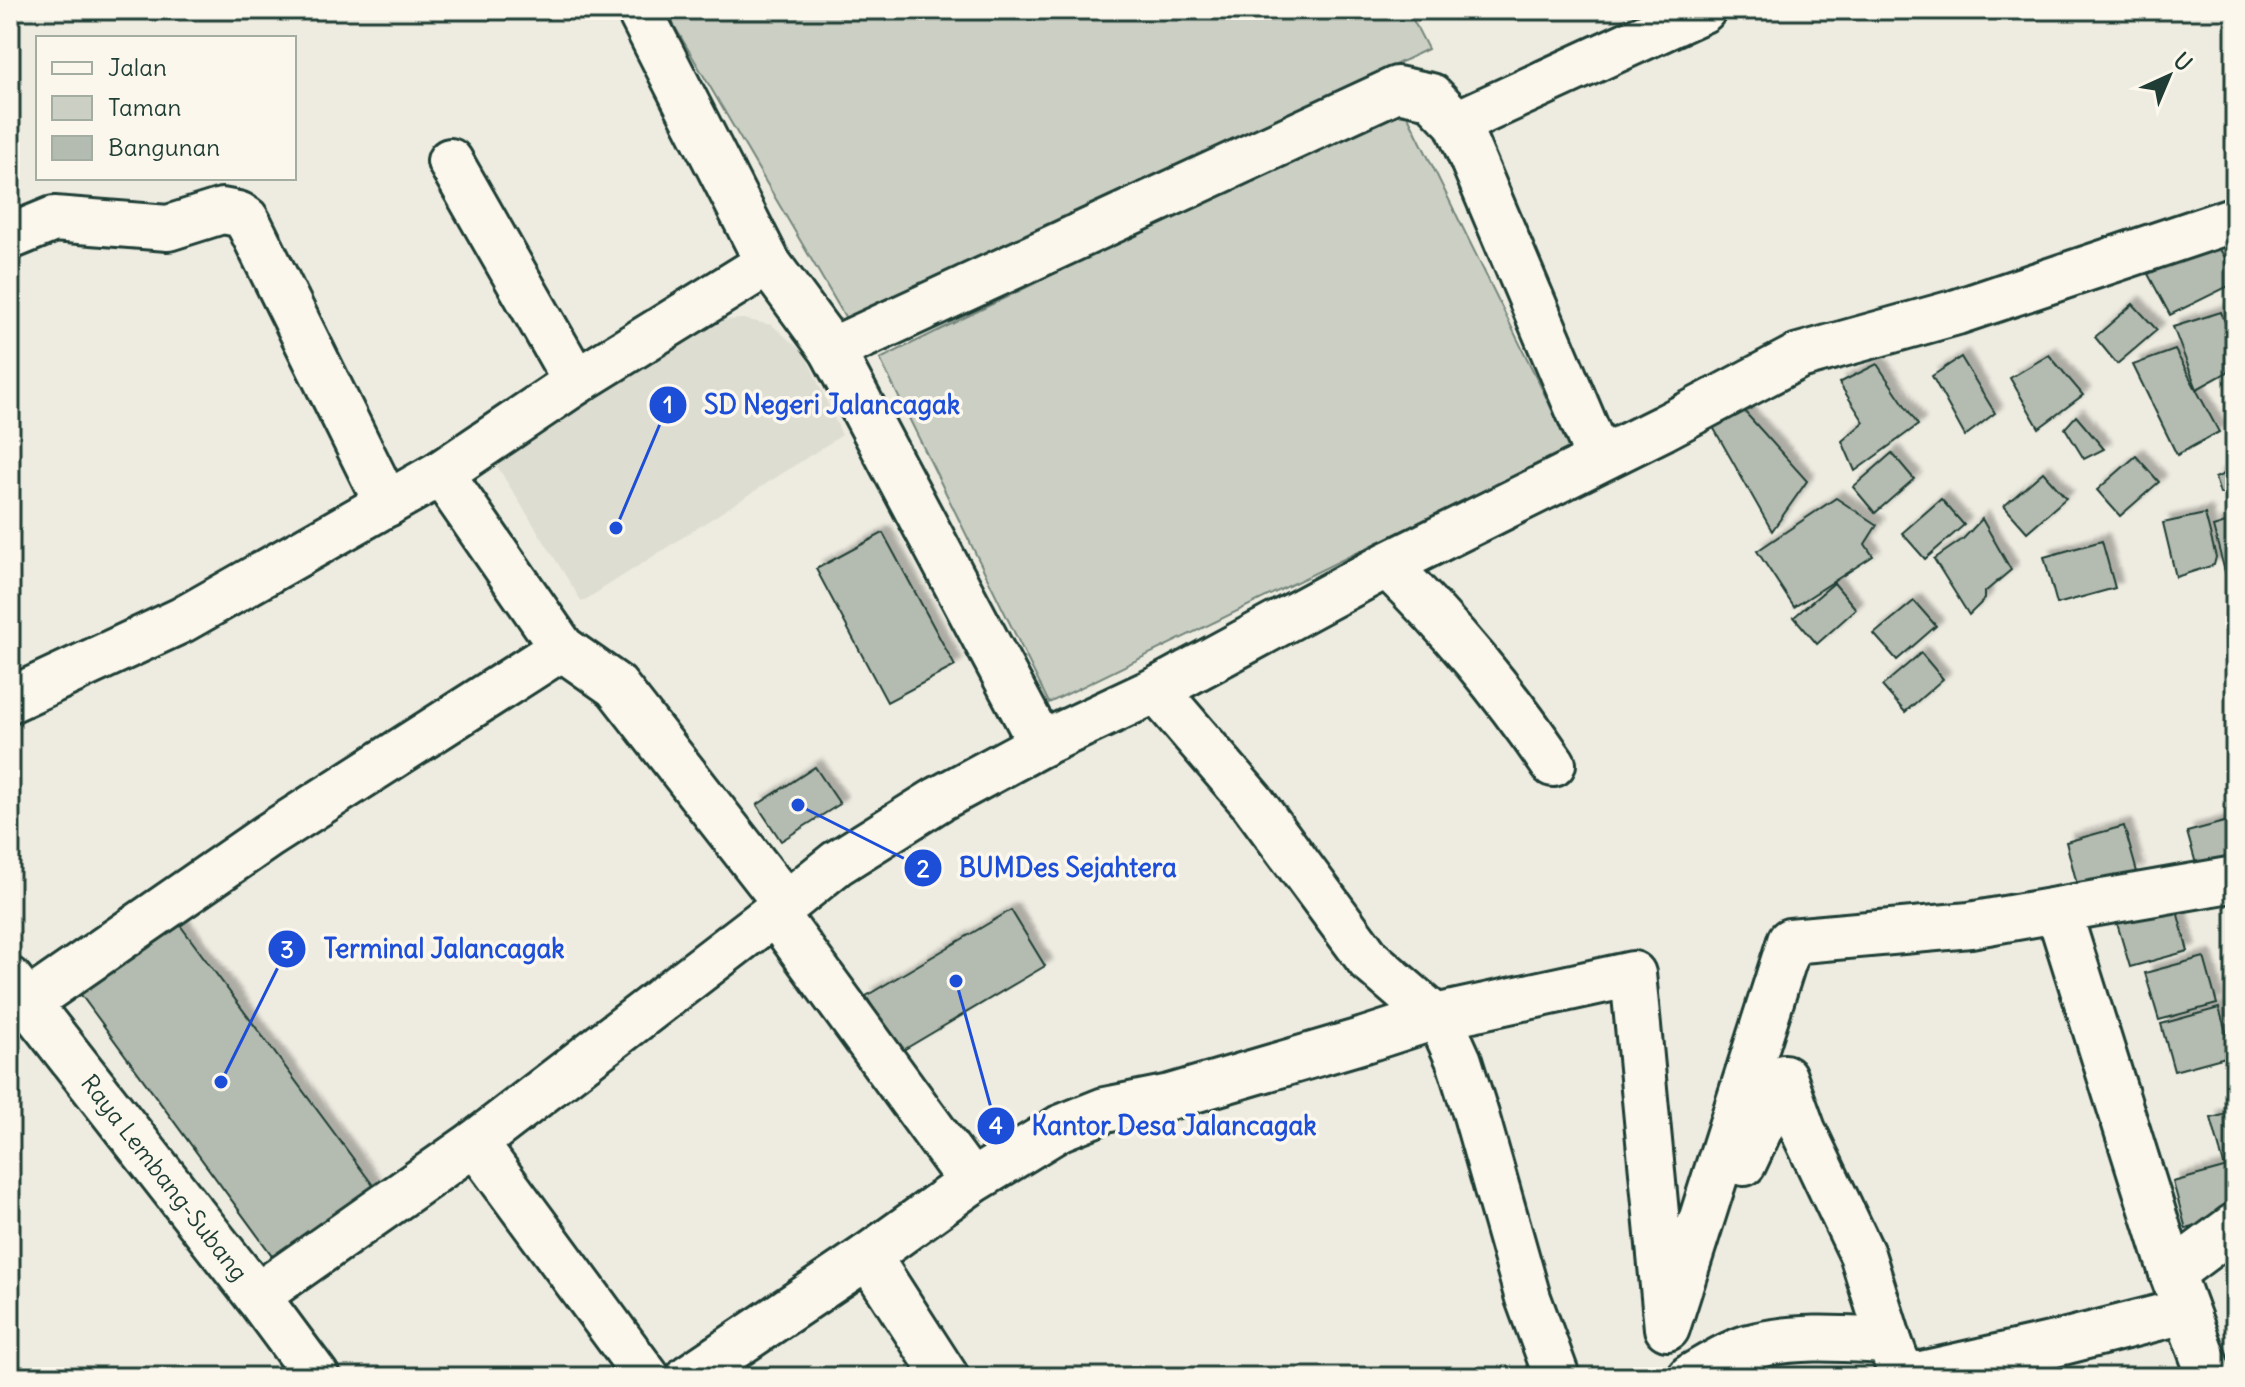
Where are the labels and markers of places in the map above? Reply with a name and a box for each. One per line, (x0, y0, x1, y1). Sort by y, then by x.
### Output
callout: SD Negeri Jalancagak (648, 380, 976, 430)
callout: BUMDes Sejahtera (903, 843, 1193, 893)
callout: Terminal Jalancagak (267, 924, 580, 974)
callout: Kantor Desa Jalancagak (976, 1101, 1333, 1151)

